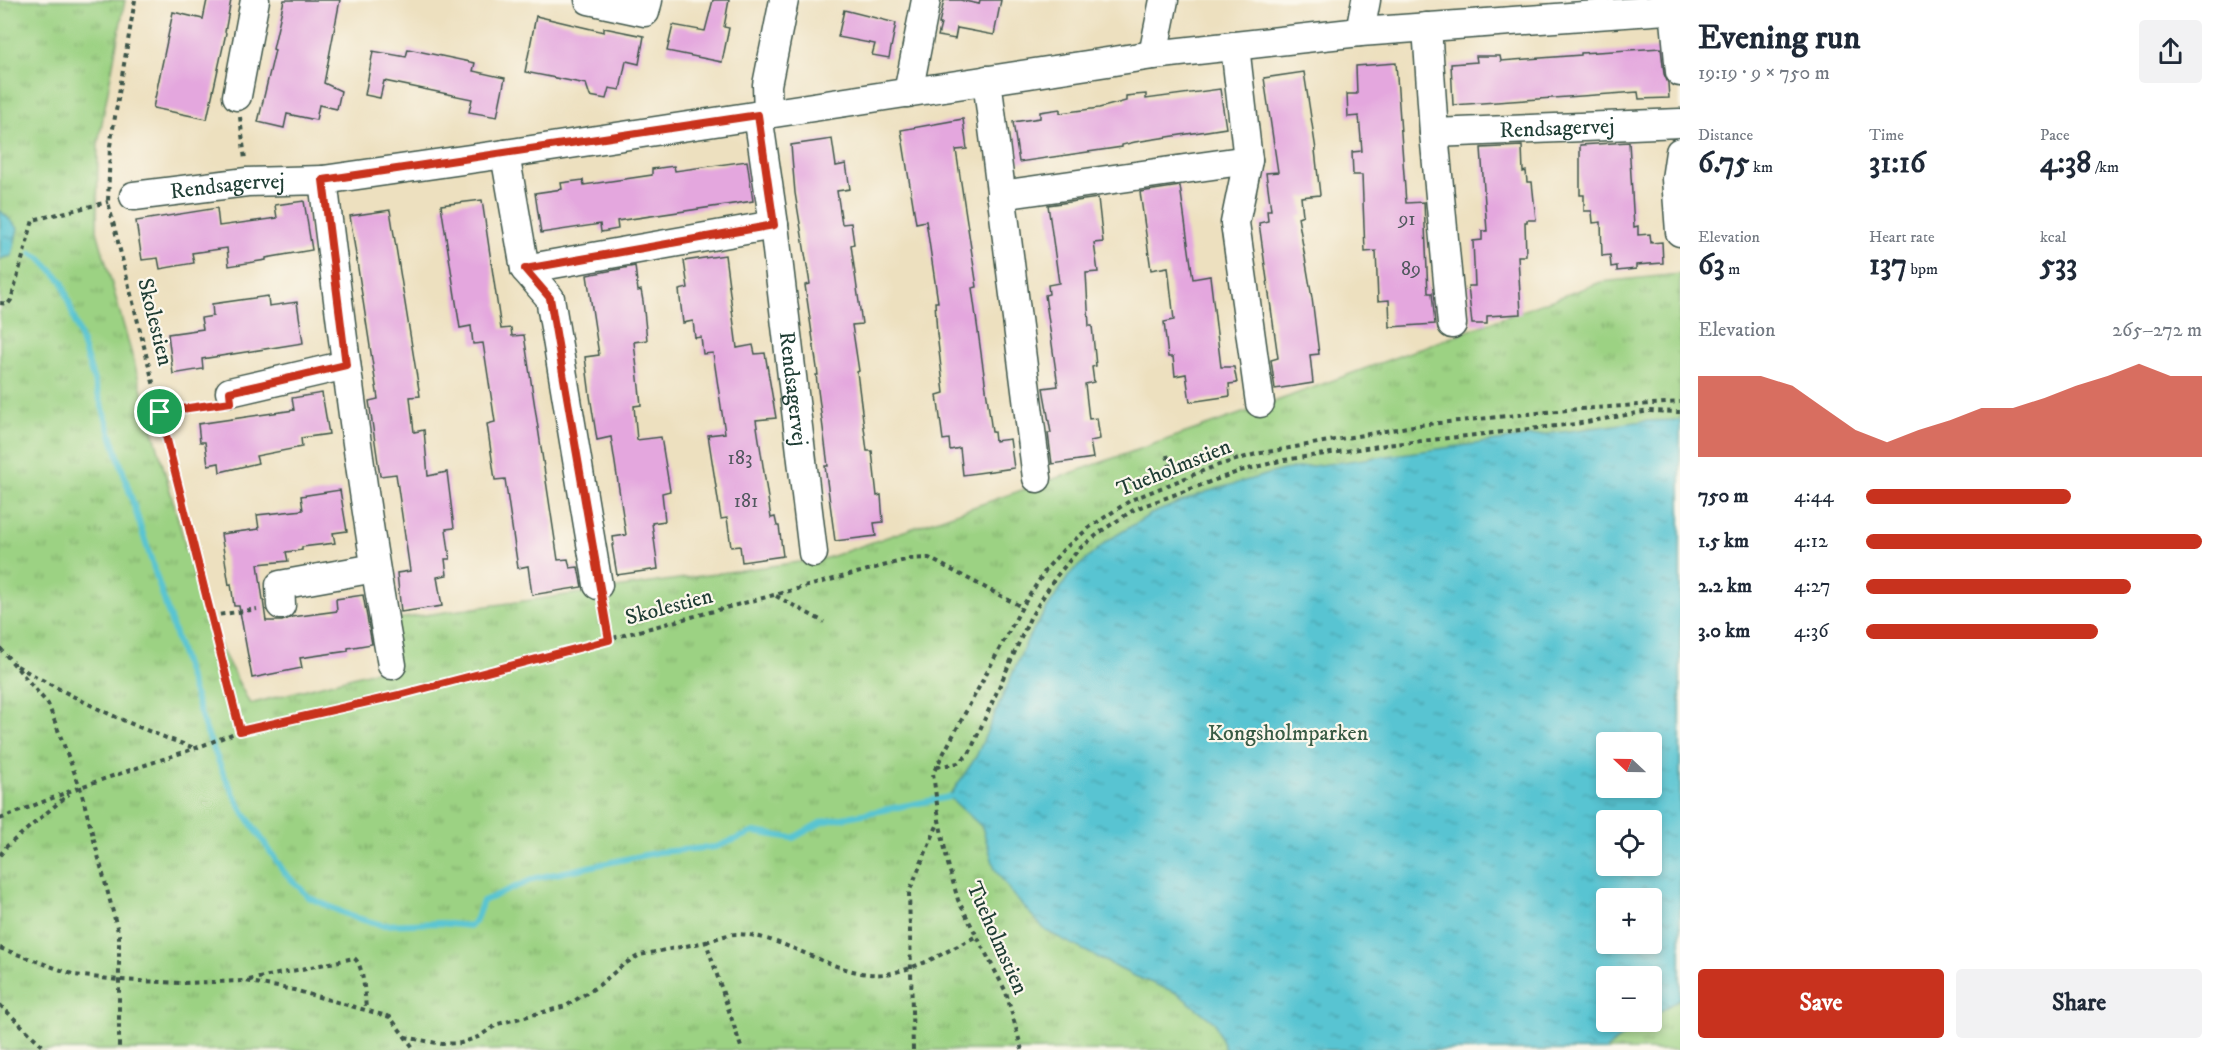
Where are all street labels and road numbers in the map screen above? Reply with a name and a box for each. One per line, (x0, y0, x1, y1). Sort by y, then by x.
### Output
street label: Rendsagervej (1499, 112, 1615, 144)
street label: Rendsagervej (168, 168, 285, 205)
street label: Skolestien (131, 275, 179, 369)
street label: Rendsagervej (773, 330, 814, 447)
street label: Tueholmstien (1113, 433, 1235, 503)
street label: Skolestien (622, 582, 716, 632)
street label: Tueholmstien (960, 877, 1034, 999)

